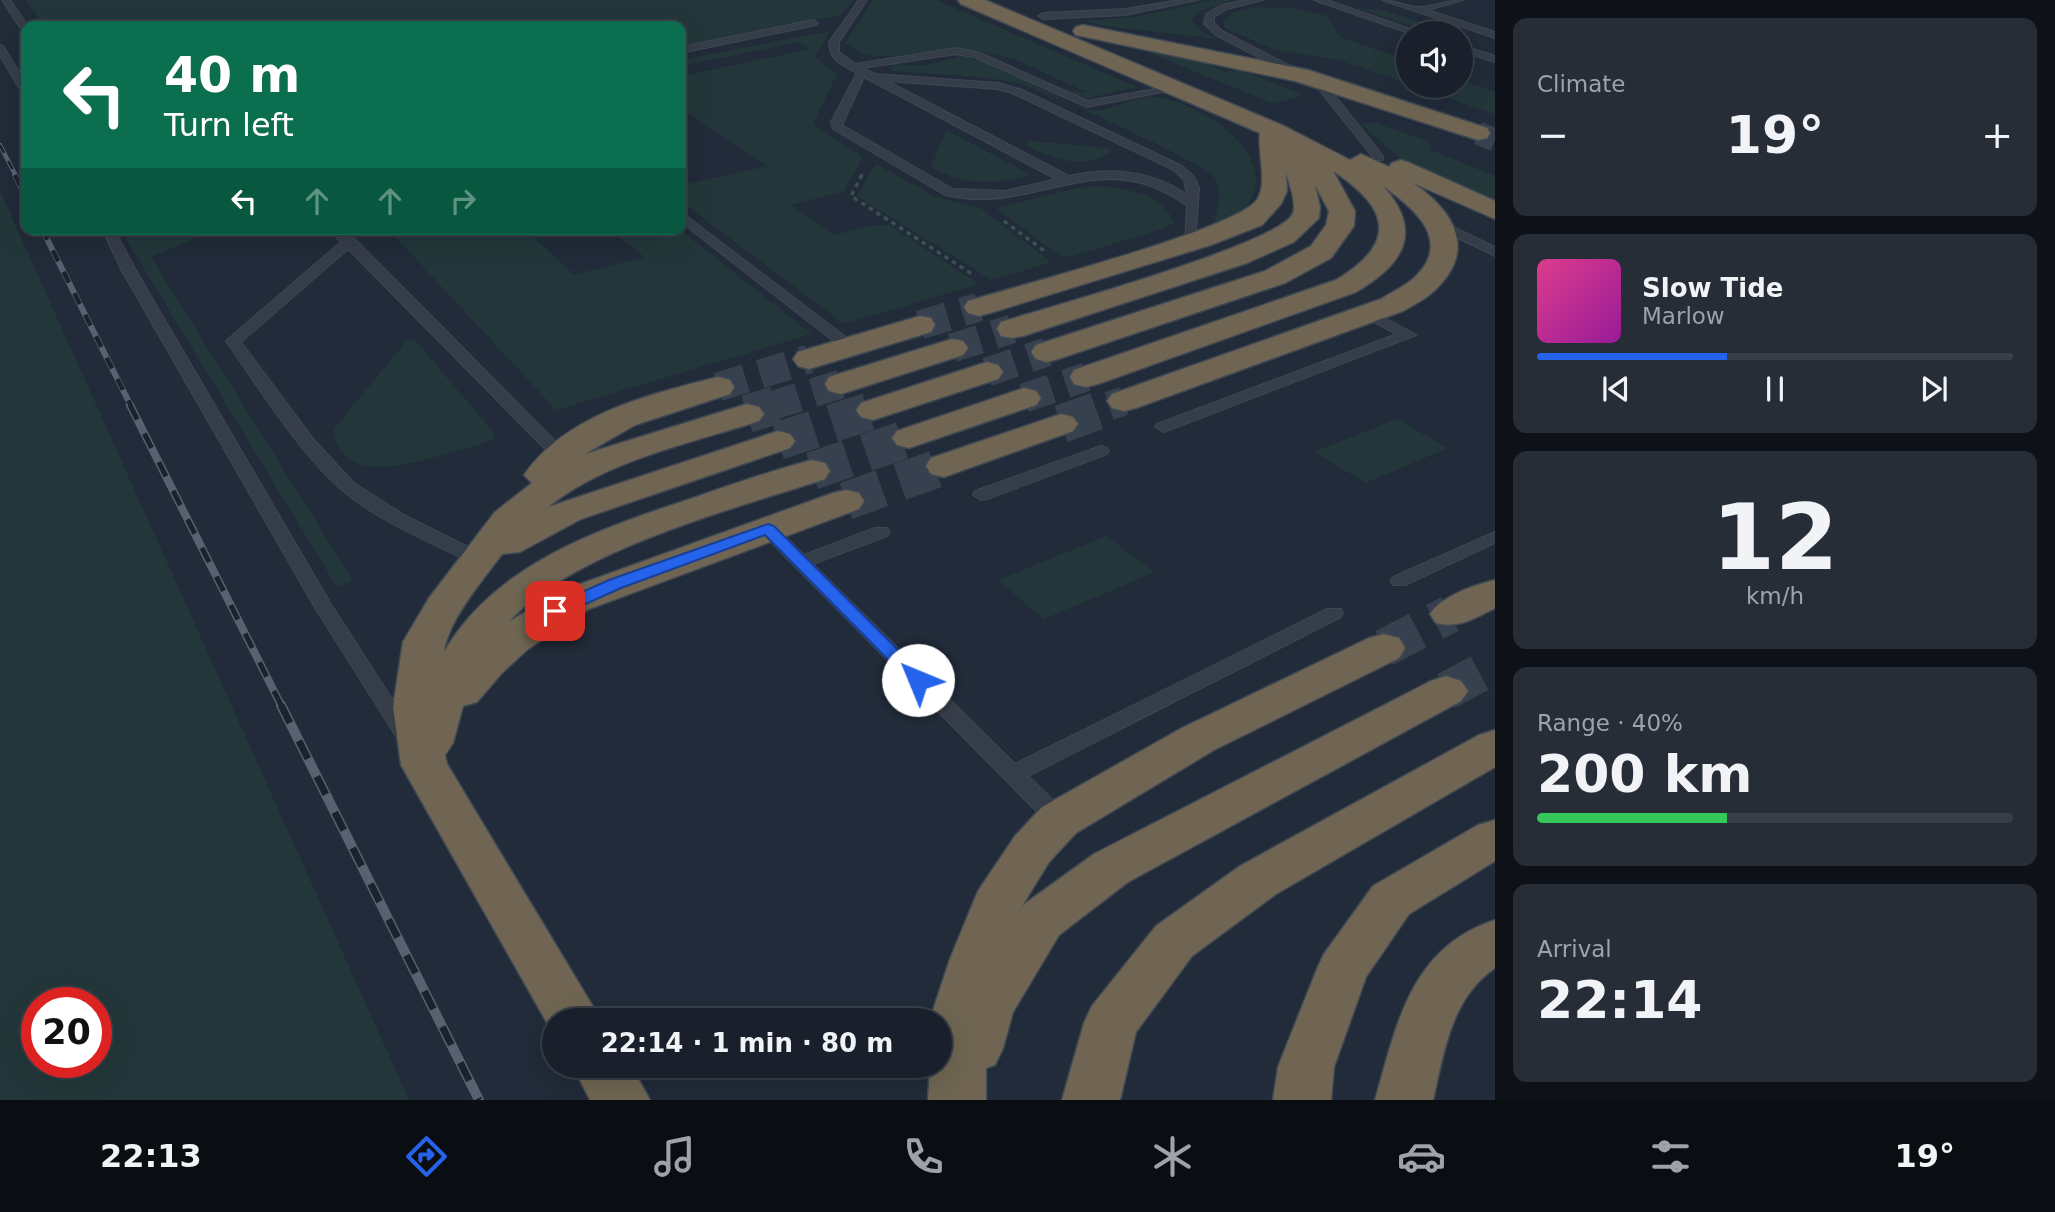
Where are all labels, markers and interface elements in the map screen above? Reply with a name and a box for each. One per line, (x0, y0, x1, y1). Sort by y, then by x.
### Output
map controls (1396, 21, 1473, 98)
button: sound (1396, 21, 1473, 98)
text: 40 m (164, 47, 300, 104)
icon: left (49, 49, 140, 140)
text: Climate (1537, 71, 1626, 97)
text: 19° (1726, 105, 1824, 165)
text: Turn left (164, 106, 294, 144)
text: − (1537, 113, 1569, 157)
text: + (1981, 113, 2013, 157)
icon: left (225, 182, 263, 220)
icon: ahead (298, 182, 336, 220)
icon: ahead (371, 182, 409, 220)
icon: right (444, 182, 482, 220)
text: Slow Tide (1642, 273, 1783, 303)
text: Marlow (1642, 303, 1725, 329)
icon: previous (1597, 370, 1635, 408)
icon: pause (1756, 370, 1794, 408)
icon: next (1915, 370, 1953, 408)
text: 12 (1712, 485, 1838, 590)
pin (525, 581, 585, 641)
text: km/h (1746, 583, 1804, 609)
icon: arrive (536, 592, 574, 630)
position arrow (881, 643, 955, 717)
text: Range · 40% (1537, 710, 1683, 736)
text: 200 km (1537, 744, 1752, 804)
text: Arrival (1537, 936, 1612, 962)
text: 22:14 (1537, 970, 1703, 1030)
speed limit sign: 20 (21, 987, 112, 1078)
text: 22:14 · 1 min · 80 m (601, 1028, 893, 1058)
icon: directions (402, 1132, 451, 1181)
icon: music (650, 1132, 699, 1181)
icon: phone (899, 1132, 948, 1181)
icon: climate (1148, 1132, 1197, 1181)
icon: car (1397, 1132, 1446, 1181)
icon: filters (1646, 1132, 1695, 1181)
text: 22:13 (100, 1137, 202, 1175)
text: 19° (1894, 1137, 1955, 1175)

